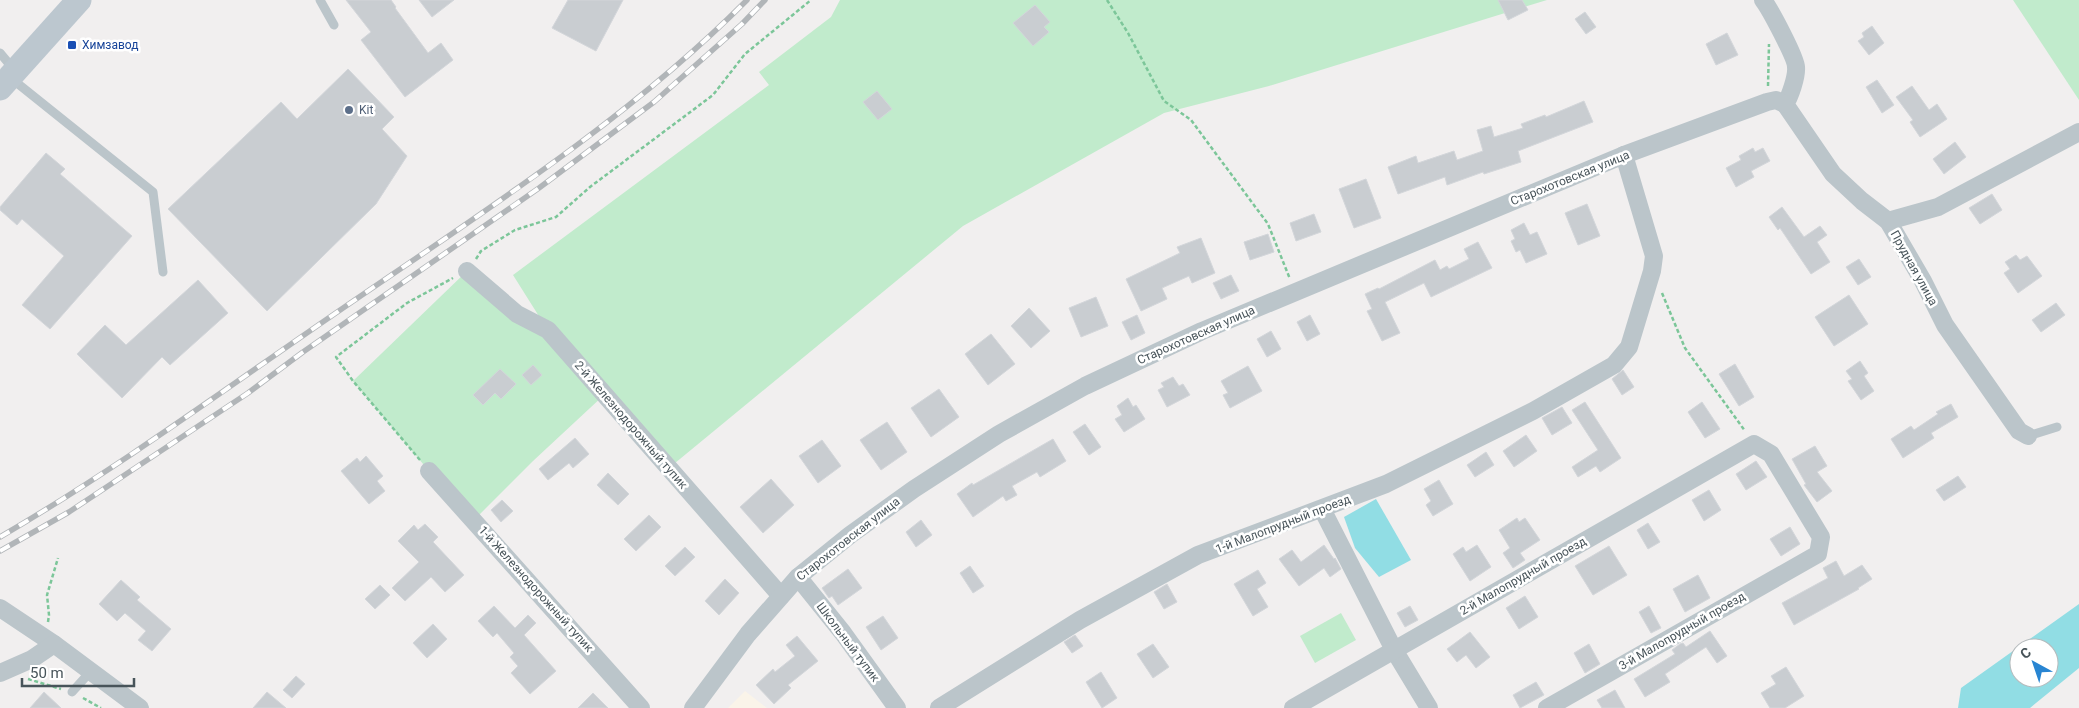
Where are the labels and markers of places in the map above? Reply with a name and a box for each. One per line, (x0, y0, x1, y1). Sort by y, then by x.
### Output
place label: Химзавод (82, 38, 139, 52)
marker: Химзавод (66, 39, 78, 51)
place label: Kit (359, 103, 373, 117)
marker: Kit (343, 104, 355, 116)

